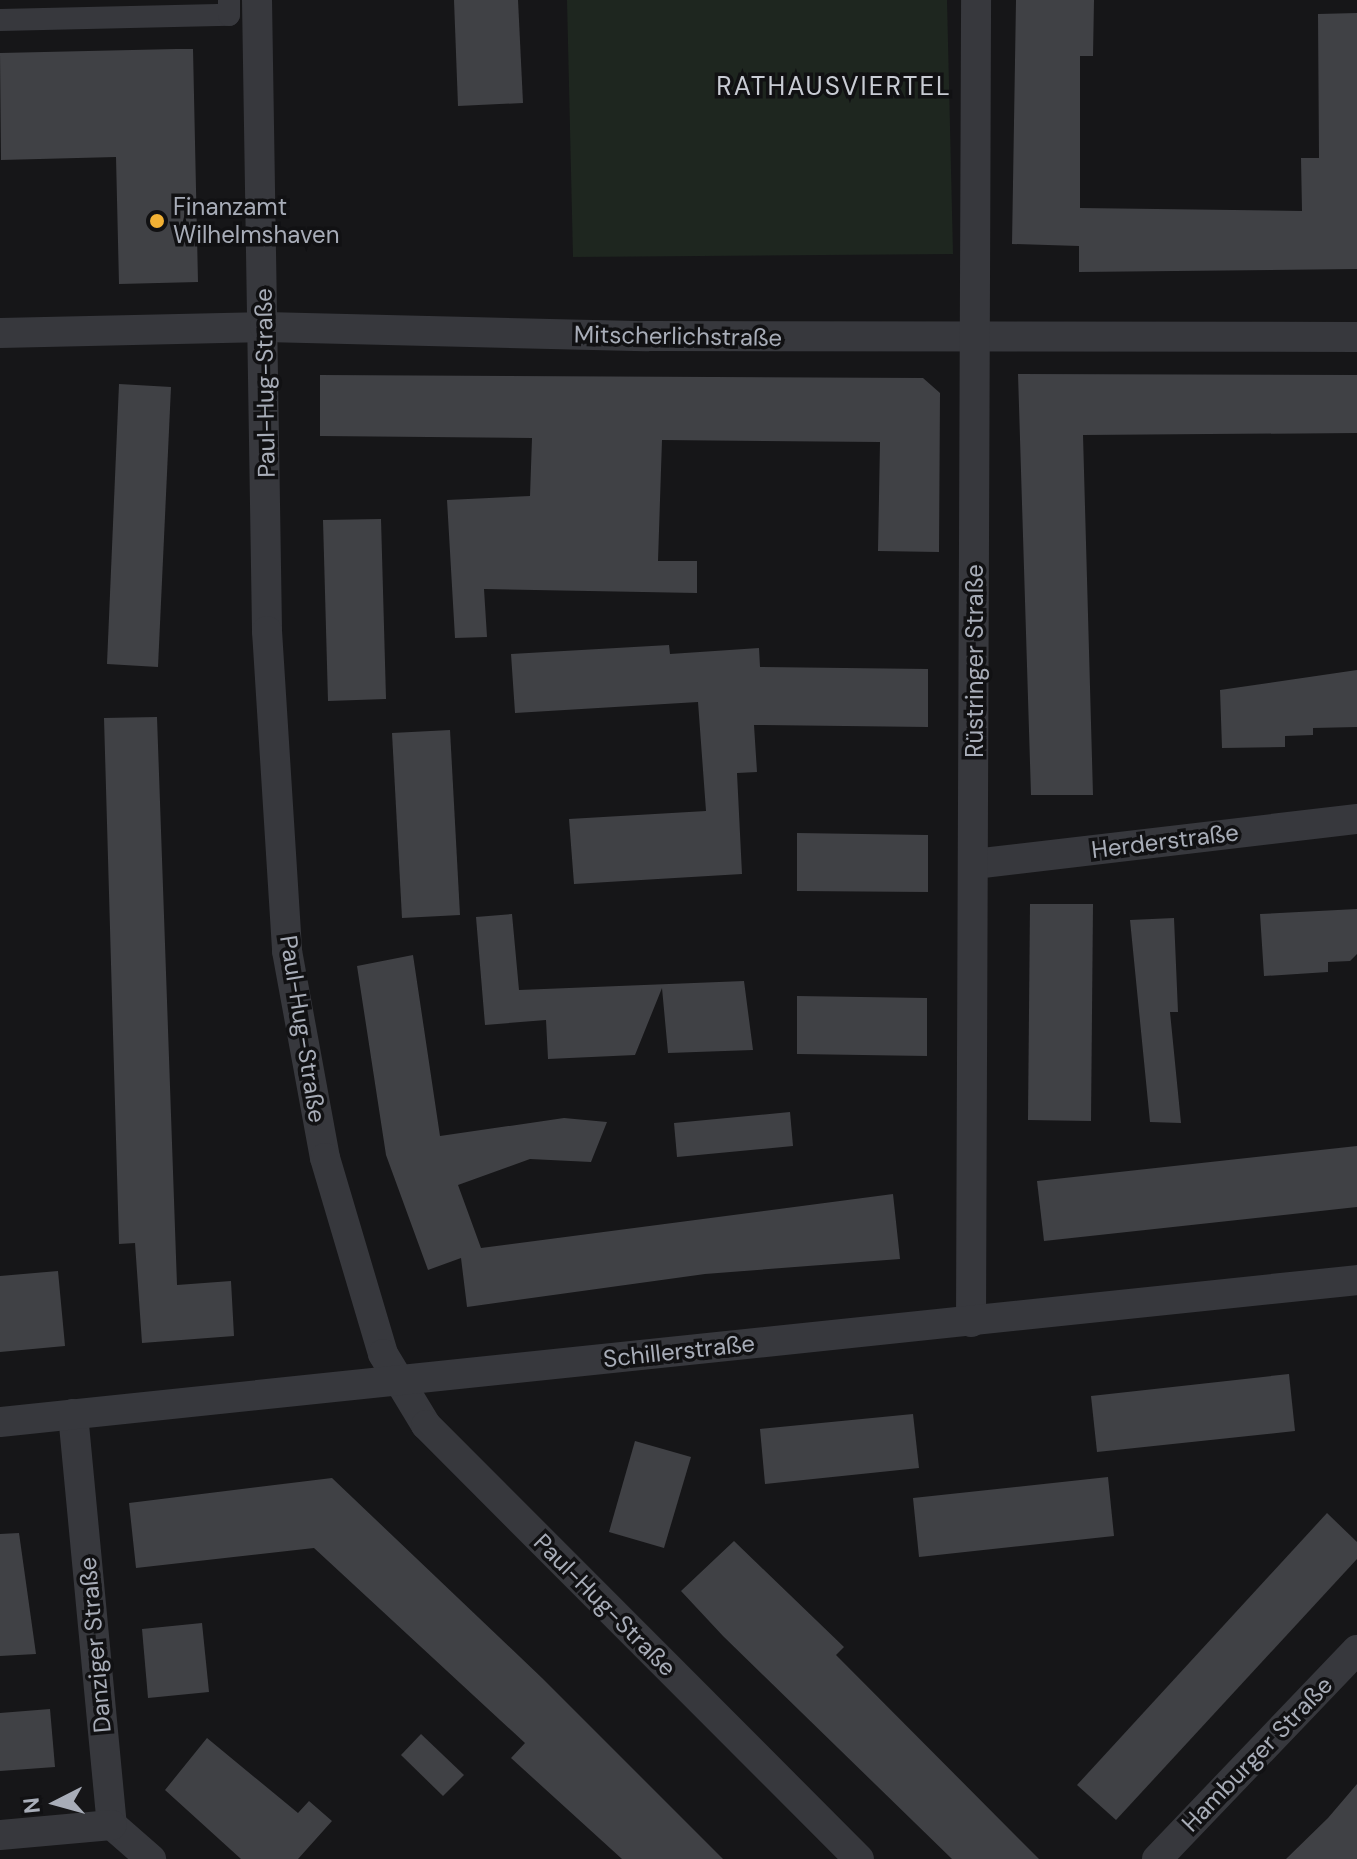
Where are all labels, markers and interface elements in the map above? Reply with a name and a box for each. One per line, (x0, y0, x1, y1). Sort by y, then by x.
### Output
district label: RATHAUSVIERTEL (716, 71, 952, 103)
place label: Finanzamt Wilhelmshaven (173, 193, 339, 249)
marker: Finanzamt Wilhelmshaven (148, 212, 166, 230)
street label: Paul-Hug-Straße (249, 288, 281, 478)
street label: Mitscherlichstraße (574, 320, 782, 352)
street label: Rüstringer Straße (961, 564, 989, 758)
street label: Herderstraße (1090, 818, 1240, 864)
street label: Paul-Hug-Straße (274, 933, 332, 1125)
street label: Schillerstraße (602, 1329, 756, 1373)
street label: Paul-Hug-Straße (528, 1528, 682, 1682)
street label: Danziger Straße (73, 1556, 117, 1734)
street label: Hamburger Straße (1176, 1670, 1338, 1838)
north arrow (16, 1763, 96, 1843)
text: N (16, 1796, 47, 1815)

